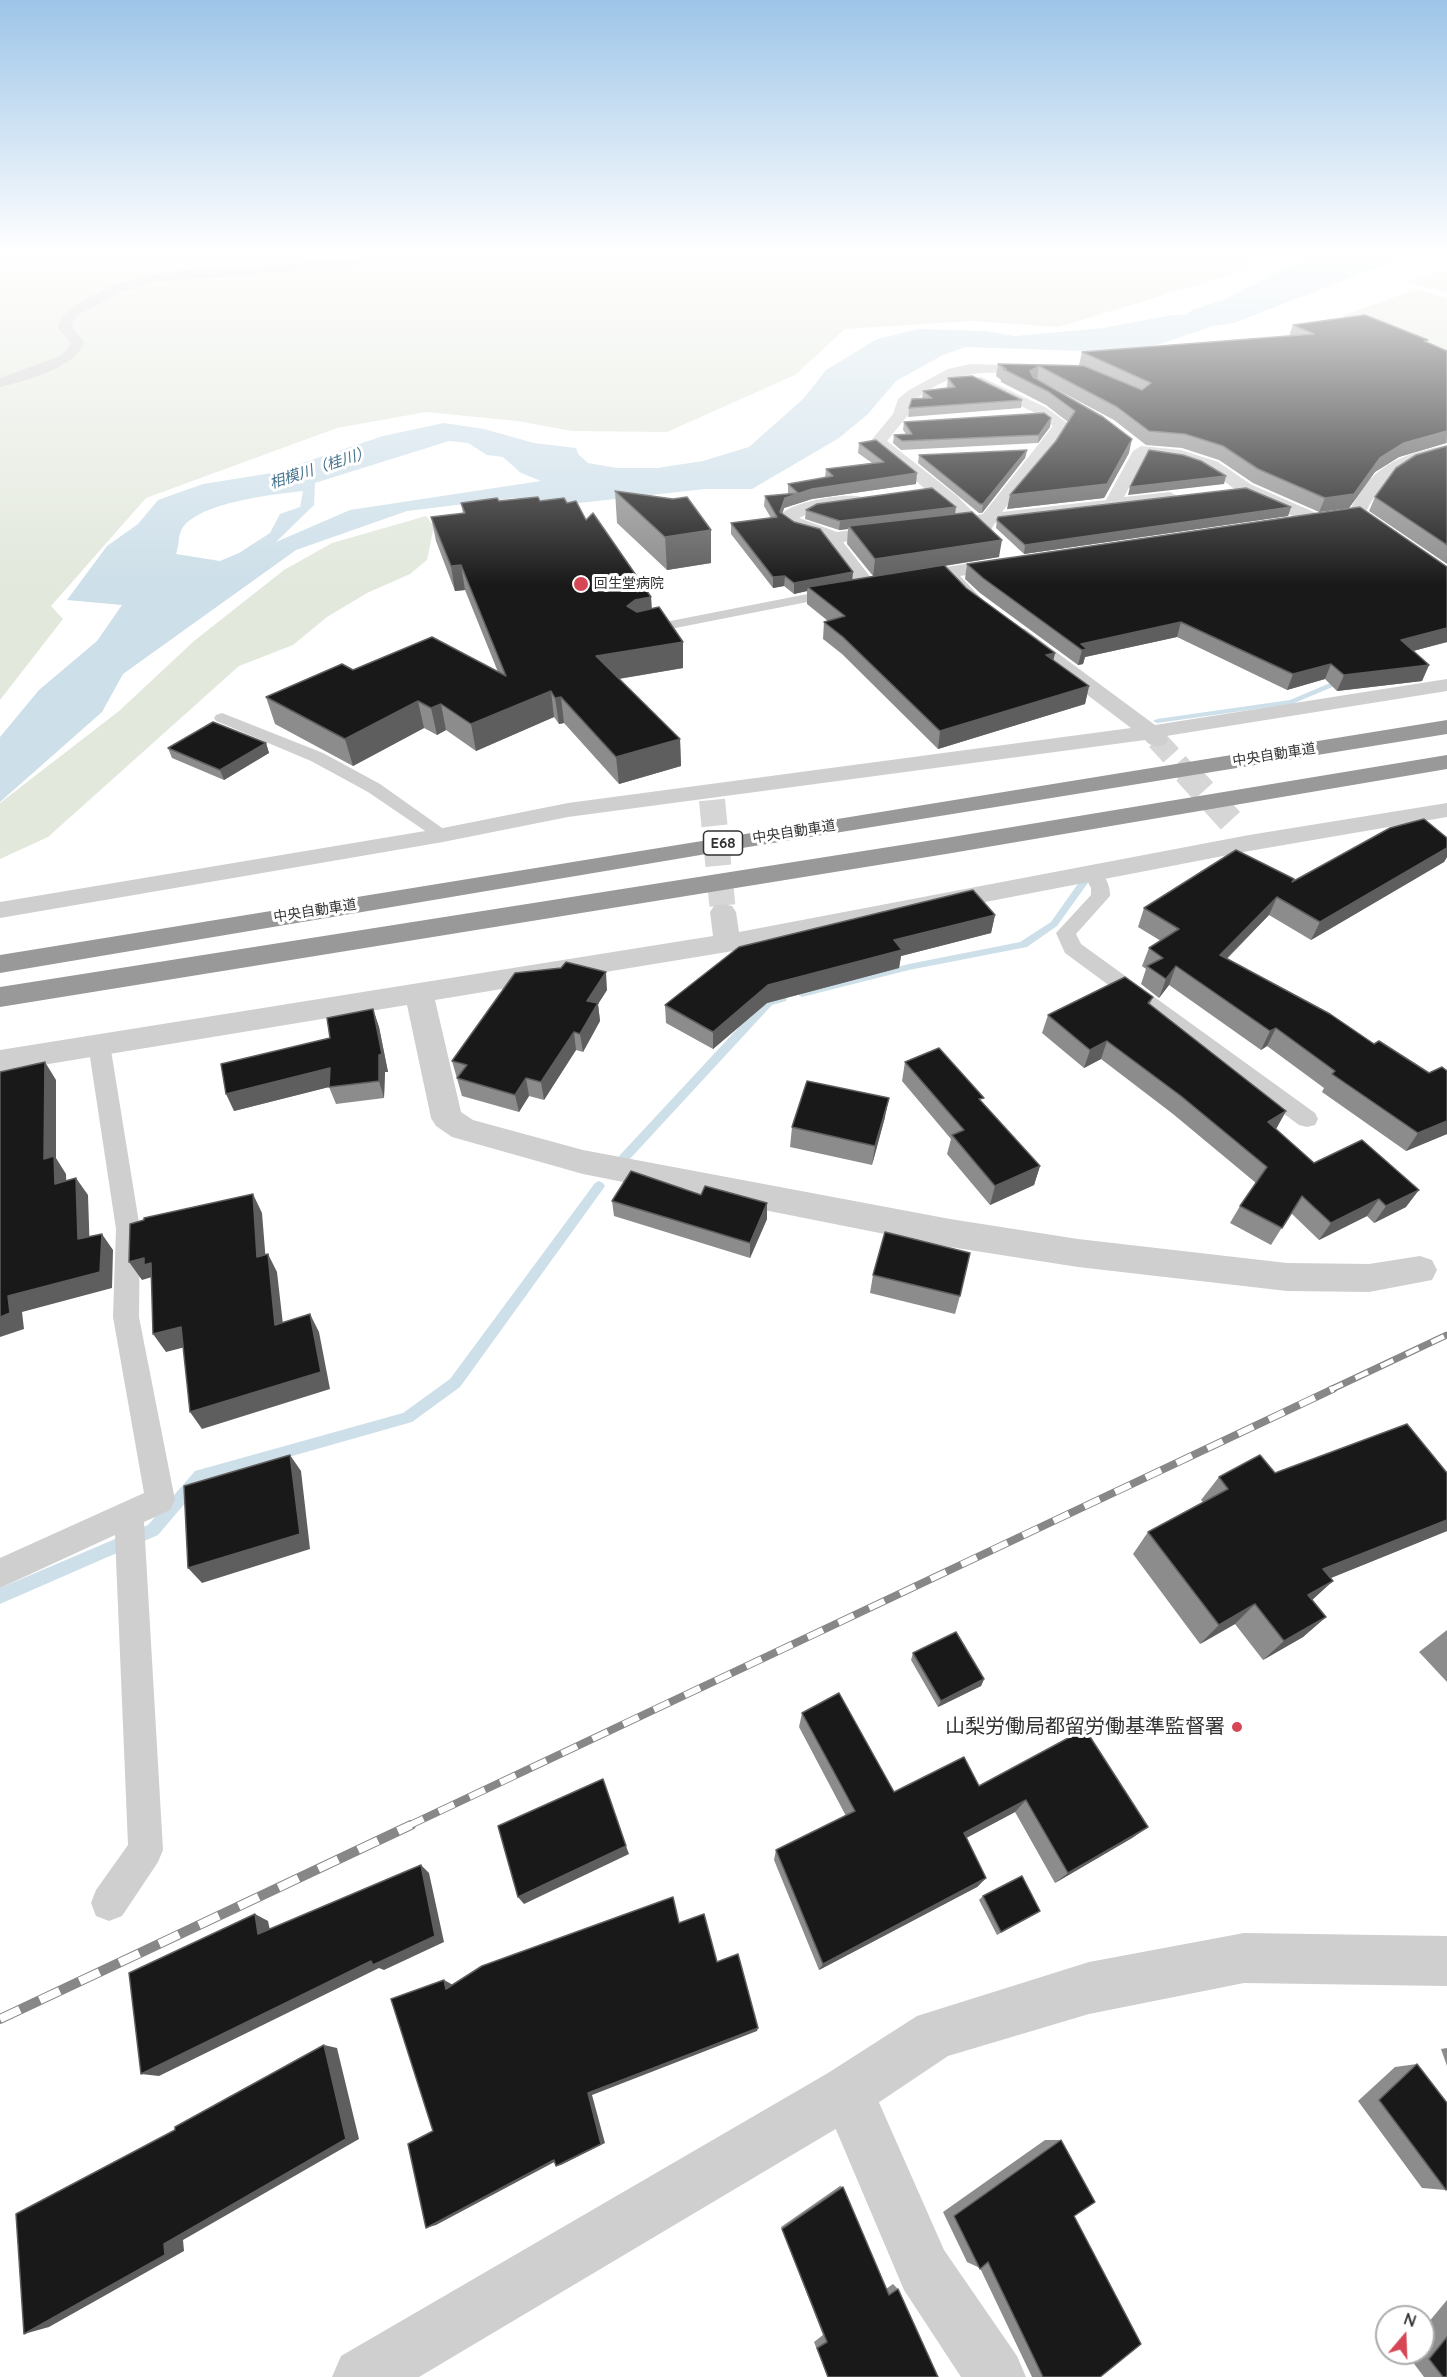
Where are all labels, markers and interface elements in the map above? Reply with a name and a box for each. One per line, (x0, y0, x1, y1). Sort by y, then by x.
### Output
water label: 相模川（桂川） (267, 443, 373, 493)
marker: 回生堂病院 (572, 575, 590, 593)
place label: 回生堂病院 (594, 576, 664, 592)
street label: 中央自動車道 (1231, 740, 1317, 770)
street label: 中央自動車道 (751, 817, 837, 847)
road number: E68 (704, 831, 742, 855)
street label: 中央自動車道 (272, 896, 358, 926)
place label: 山梨労働局都留労働基準監督署 (945, 1715, 1225, 1739)
marker: 山梨労働局都留労働基準監督署 (1230, 1720, 1244, 1734)
north arrow (1375, 2305, 1435, 2365)
text: N (1401, 2308, 1419, 2331)

